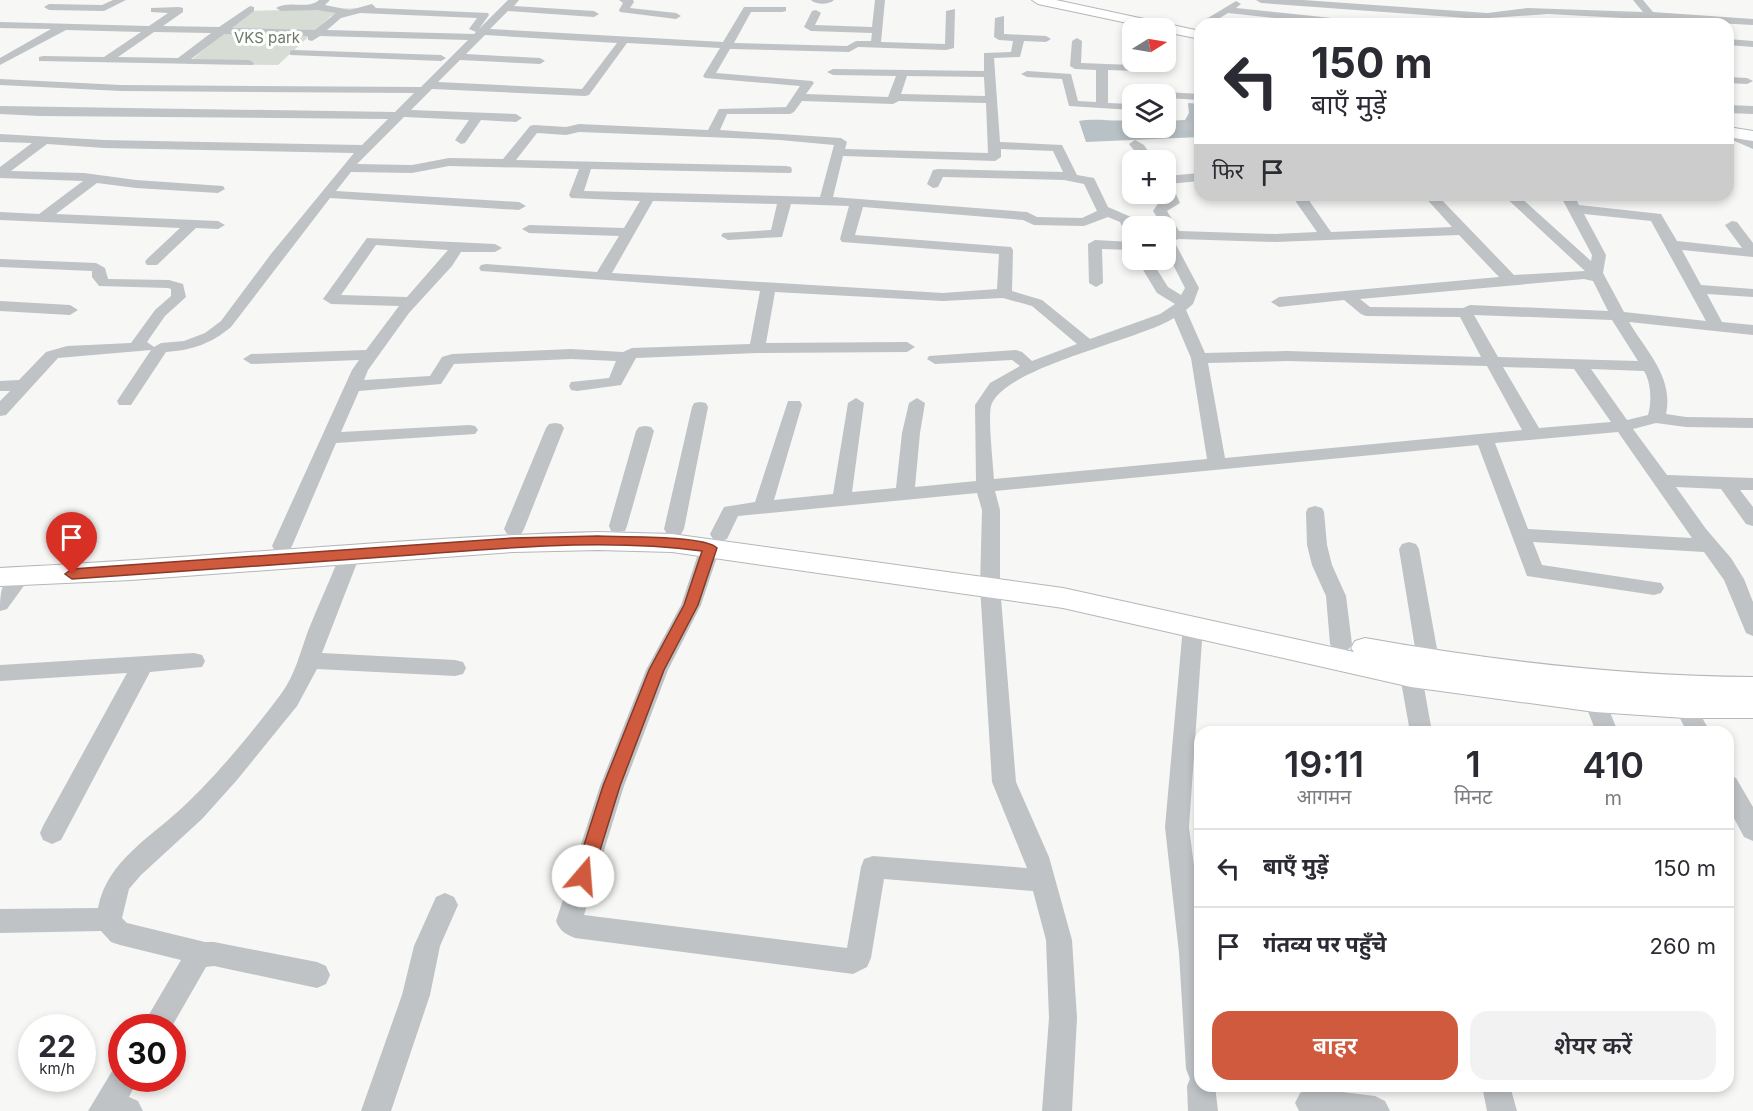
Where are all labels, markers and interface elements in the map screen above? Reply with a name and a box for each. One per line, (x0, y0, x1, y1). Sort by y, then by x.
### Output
north arrow (1122, 18, 1176, 72)
map controls (1122, 18, 1176, 270)
park label: VKS park (234, 28, 301, 47)
text: 150 m (1311, 37, 1433, 88)
icon: left (1212, 42, 1290, 120)
button: layers (1122, 84, 1176, 138)
text: बाएँ मुड़ें (1311, 88, 1387, 121)
button: + (1122, 150, 1176, 204)
icon: arrive (1256, 156, 1289, 189)
text: फिर (1212, 158, 1244, 184)
button: − (1122, 216, 1176, 270)
pin (46, 512, 97, 574)
icon: arrive (55, 521, 88, 554)
text: 19:11 (1284, 742, 1364, 786)
text: 1 (1466, 742, 1481, 786)
text: 410 (1582, 743, 1644, 787)
text: आगमन (1297, 785, 1351, 809)
text: मिनट (1454, 785, 1492, 809)
text: m (1604, 786, 1622, 810)
position arrow (551, 844, 615, 908)
icon: left (1212, 852, 1245, 885)
text: बाएँ मुड़ें (1263, 853, 1329, 879)
text: 150 m (1654, 855, 1716, 881)
icon: arrive (1212, 930, 1245, 963)
text: गंतव्य पर पहुँचे (1263, 931, 1387, 957)
text: 260 m (1650, 933, 1716, 959)
button: बाहर (1212, 1011, 1458, 1080)
button: शेयर करें (1470, 1011, 1716, 1080)
speed limit sign: 30 (108, 1014, 186, 1092)
text: 22 (38, 1028, 76, 1064)
text: km/h (39, 1059, 75, 1078)

